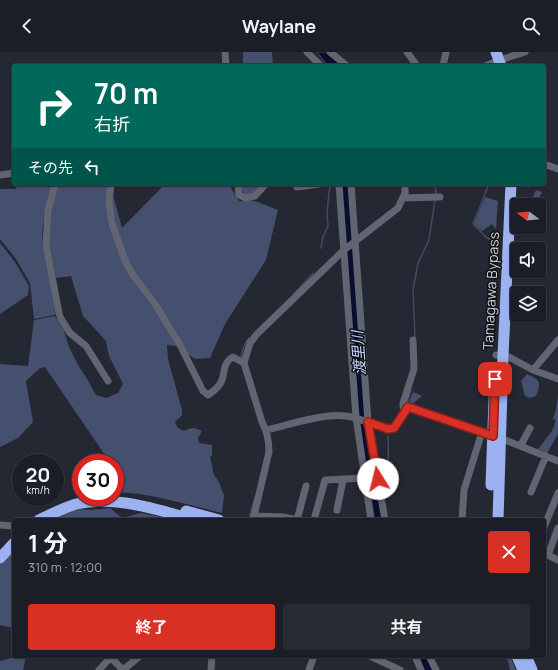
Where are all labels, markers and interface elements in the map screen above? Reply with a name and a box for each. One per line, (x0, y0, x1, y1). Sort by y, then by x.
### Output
text: Waylane (242, 14, 316, 38)
icon: back (16, 15, 38, 37)
icon: search (520, 15, 542, 37)
text: 70 m (94, 74, 158, 112)
icon: right (28, 80, 80, 132)
text: 右折 (94, 112, 130, 136)
icon: left (81, 156, 103, 178)
text: その先 (28, 157, 73, 178)
north arrow (510, 198, 546, 234)
map controls (510, 198, 546, 322)
street label: Tamagawa Bypass (478, 231, 503, 350)
button: sound (510, 242, 546, 278)
button: layers (510, 286, 546, 322)
water label: 渡里川 (346, 328, 371, 376)
pin (478, 362, 512, 396)
icon: arrive (484, 368, 506, 390)
speed limit sign: 30 (72, 454, 124, 506)
position arrow (357, 458, 399, 500)
text: 20 (25, 461, 51, 488)
text: km/h (26, 483, 50, 497)
text: 1 分 (28, 526, 67, 559)
button: close (488, 531, 530, 573)
text: 310 m · 12:00 (28, 558, 102, 576)
button: 終了 (28, 604, 275, 650)
button: 共有 (283, 604, 530, 650)

